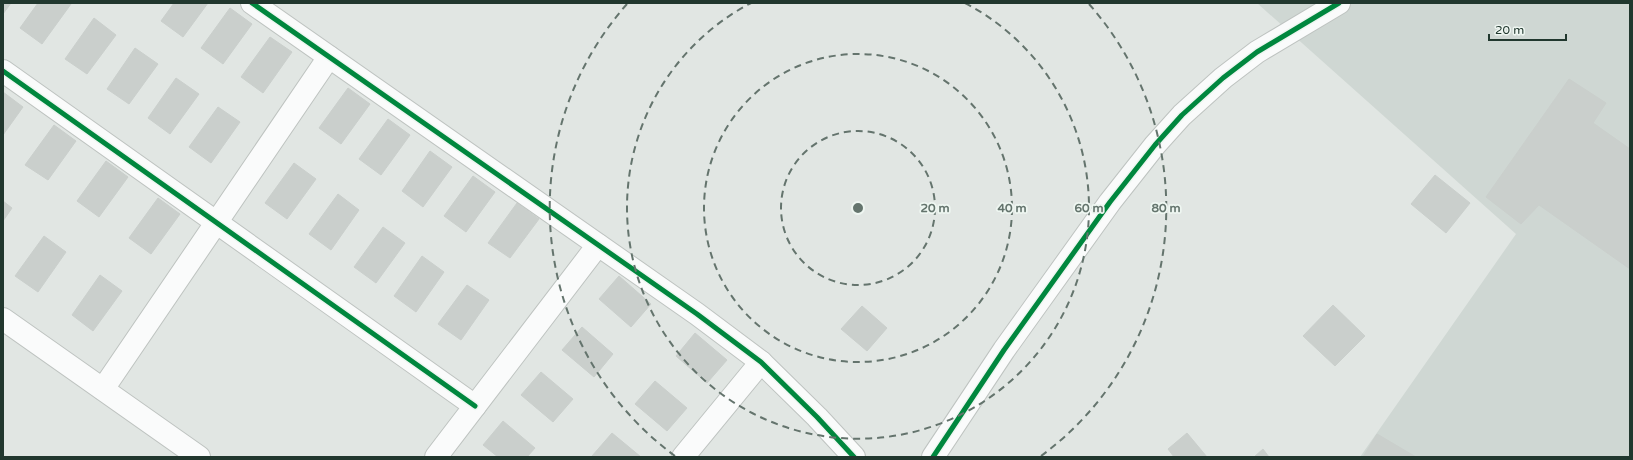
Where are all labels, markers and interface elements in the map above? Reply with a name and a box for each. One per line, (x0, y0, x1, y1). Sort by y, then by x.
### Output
scale bar (1489, 16, 1566, 42)
text: 20 m (1495, 23, 1524, 37)
centre of rings (851, 201, 865, 215)
text: 20 m (920, 201, 950, 215)
text: 40 m (997, 201, 1027, 215)
text: 60 m (1074, 201, 1104, 215)
text: 80 m (1151, 201, 1181, 215)

